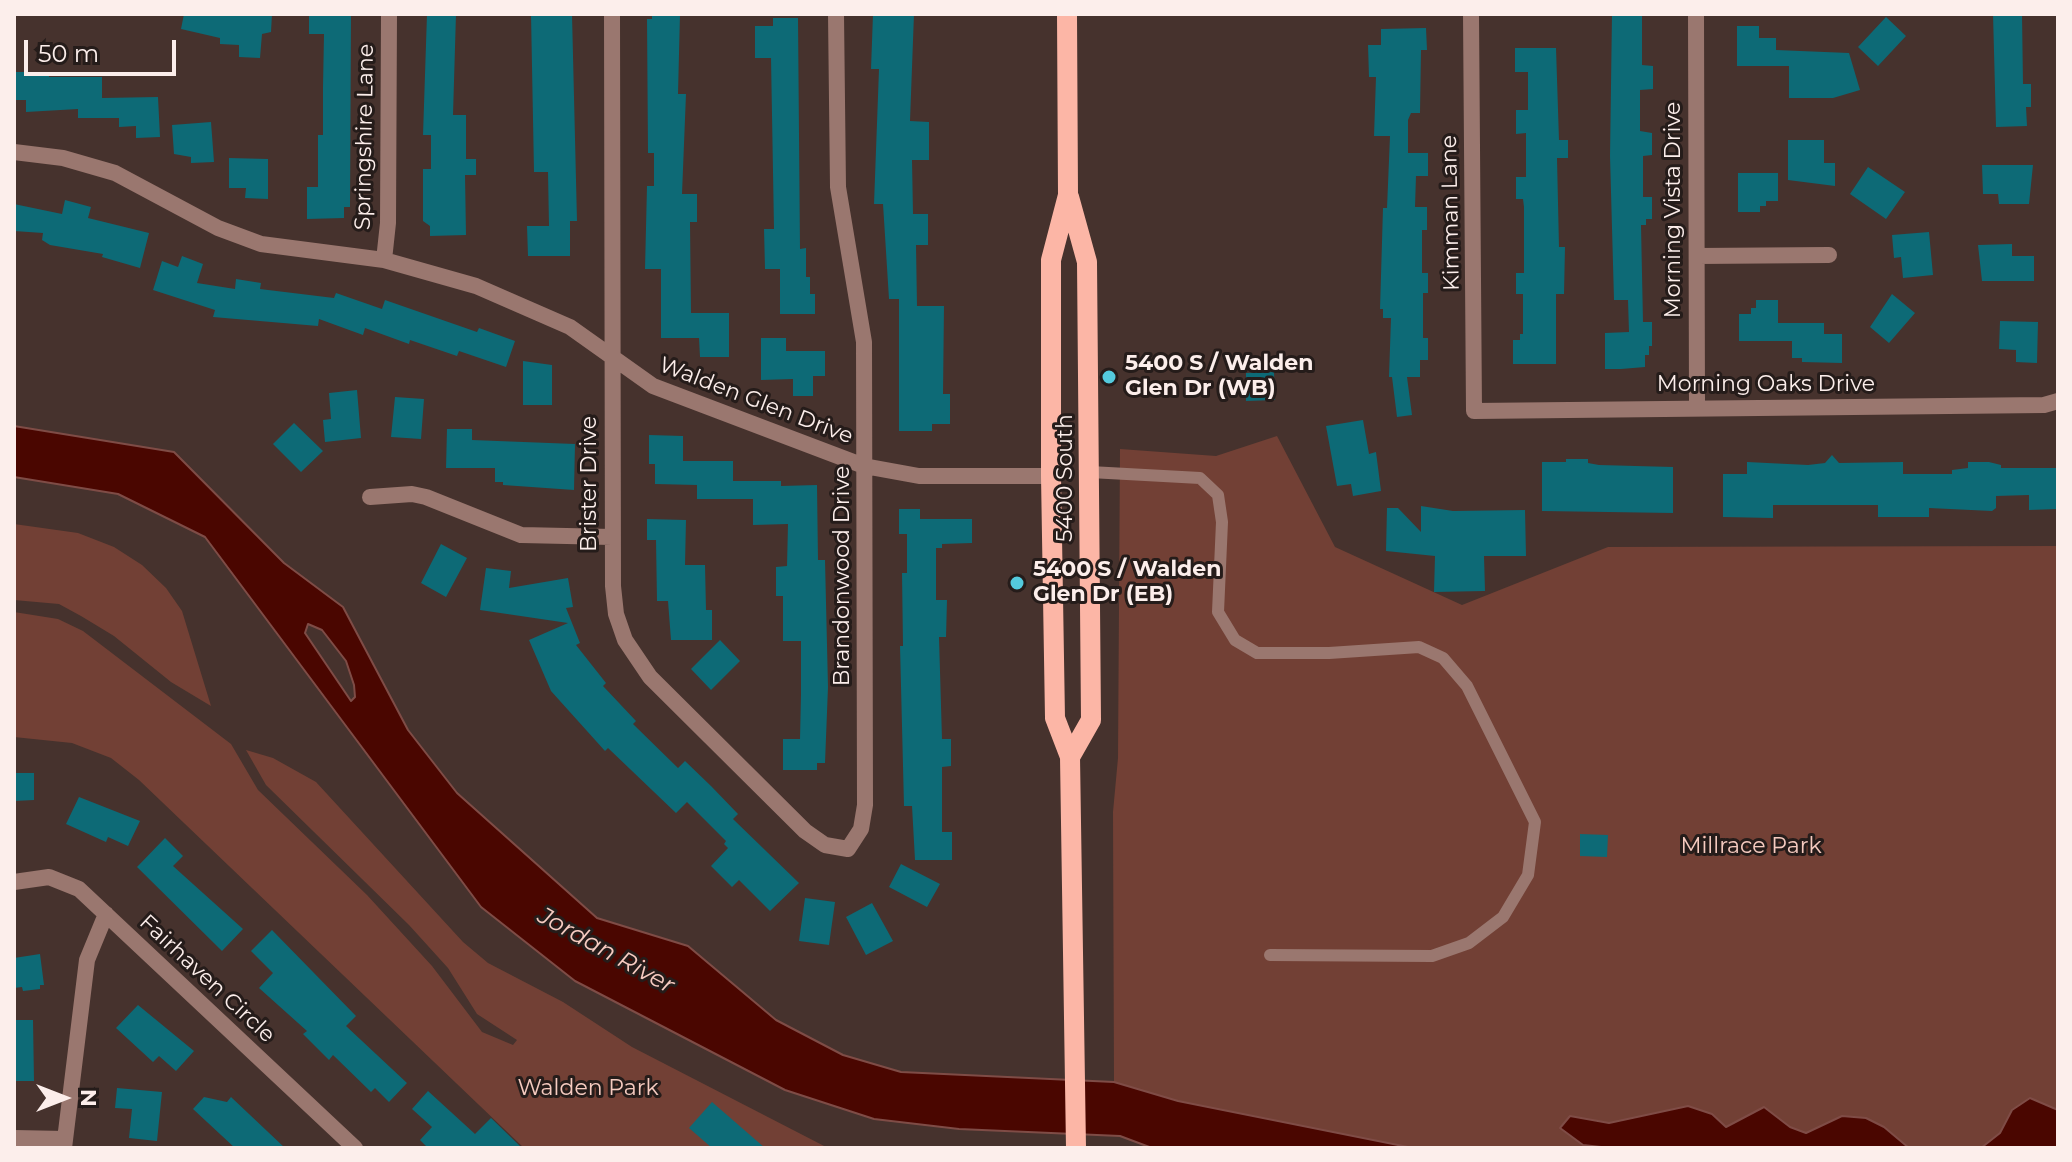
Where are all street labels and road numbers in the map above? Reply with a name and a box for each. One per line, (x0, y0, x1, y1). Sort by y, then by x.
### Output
street label: Springshire Lane (350, 44, 380, 230)
street label: Morning Vista Drive (1661, 102, 1687, 318)
street label: Kimman Lane (1436, 135, 1466, 291)
street label: Walden Glen Drive (655, 352, 857, 450)
street label: Morning Oaks Drive (1657, 372, 1875, 398)
street label: 5400 South (1053, 414, 1079, 542)
street label: Brister Drive (577, 416, 603, 552)
street label: Brandonwood Drive (830, 466, 856, 686)
street label: Fairhaven Circle (134, 909, 280, 1049)

